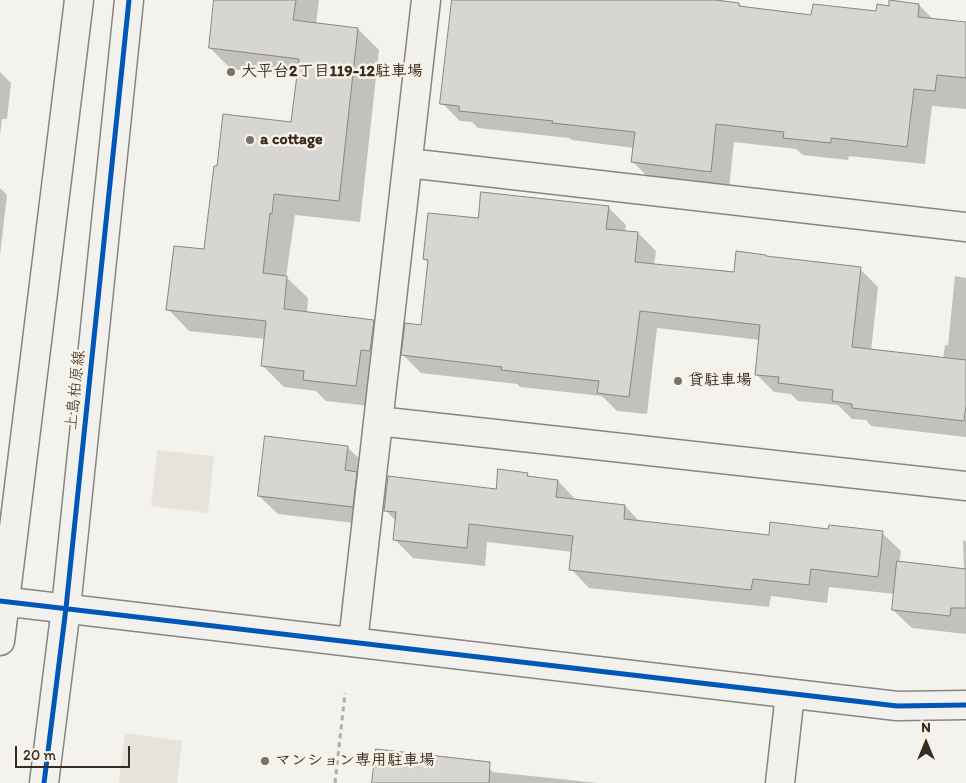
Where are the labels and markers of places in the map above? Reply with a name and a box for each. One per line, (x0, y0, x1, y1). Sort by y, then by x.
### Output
place label: 大平台2丁目119-12駐車場 (241, 62, 423, 82)
marker: 大平台2丁目119-12駐車場 (225, 66, 237, 78)
place label: a cottage (260, 130, 323, 150)
marker: a cottage (244, 134, 256, 146)
place label: 貸駐車場 (688, 371, 752, 391)
marker: 貸駐車場 (672, 375, 684, 387)
place label: マンション専用駐車場 (275, 751, 435, 771)
marker: マンション専用駐車場 (259, 755, 271, 767)

